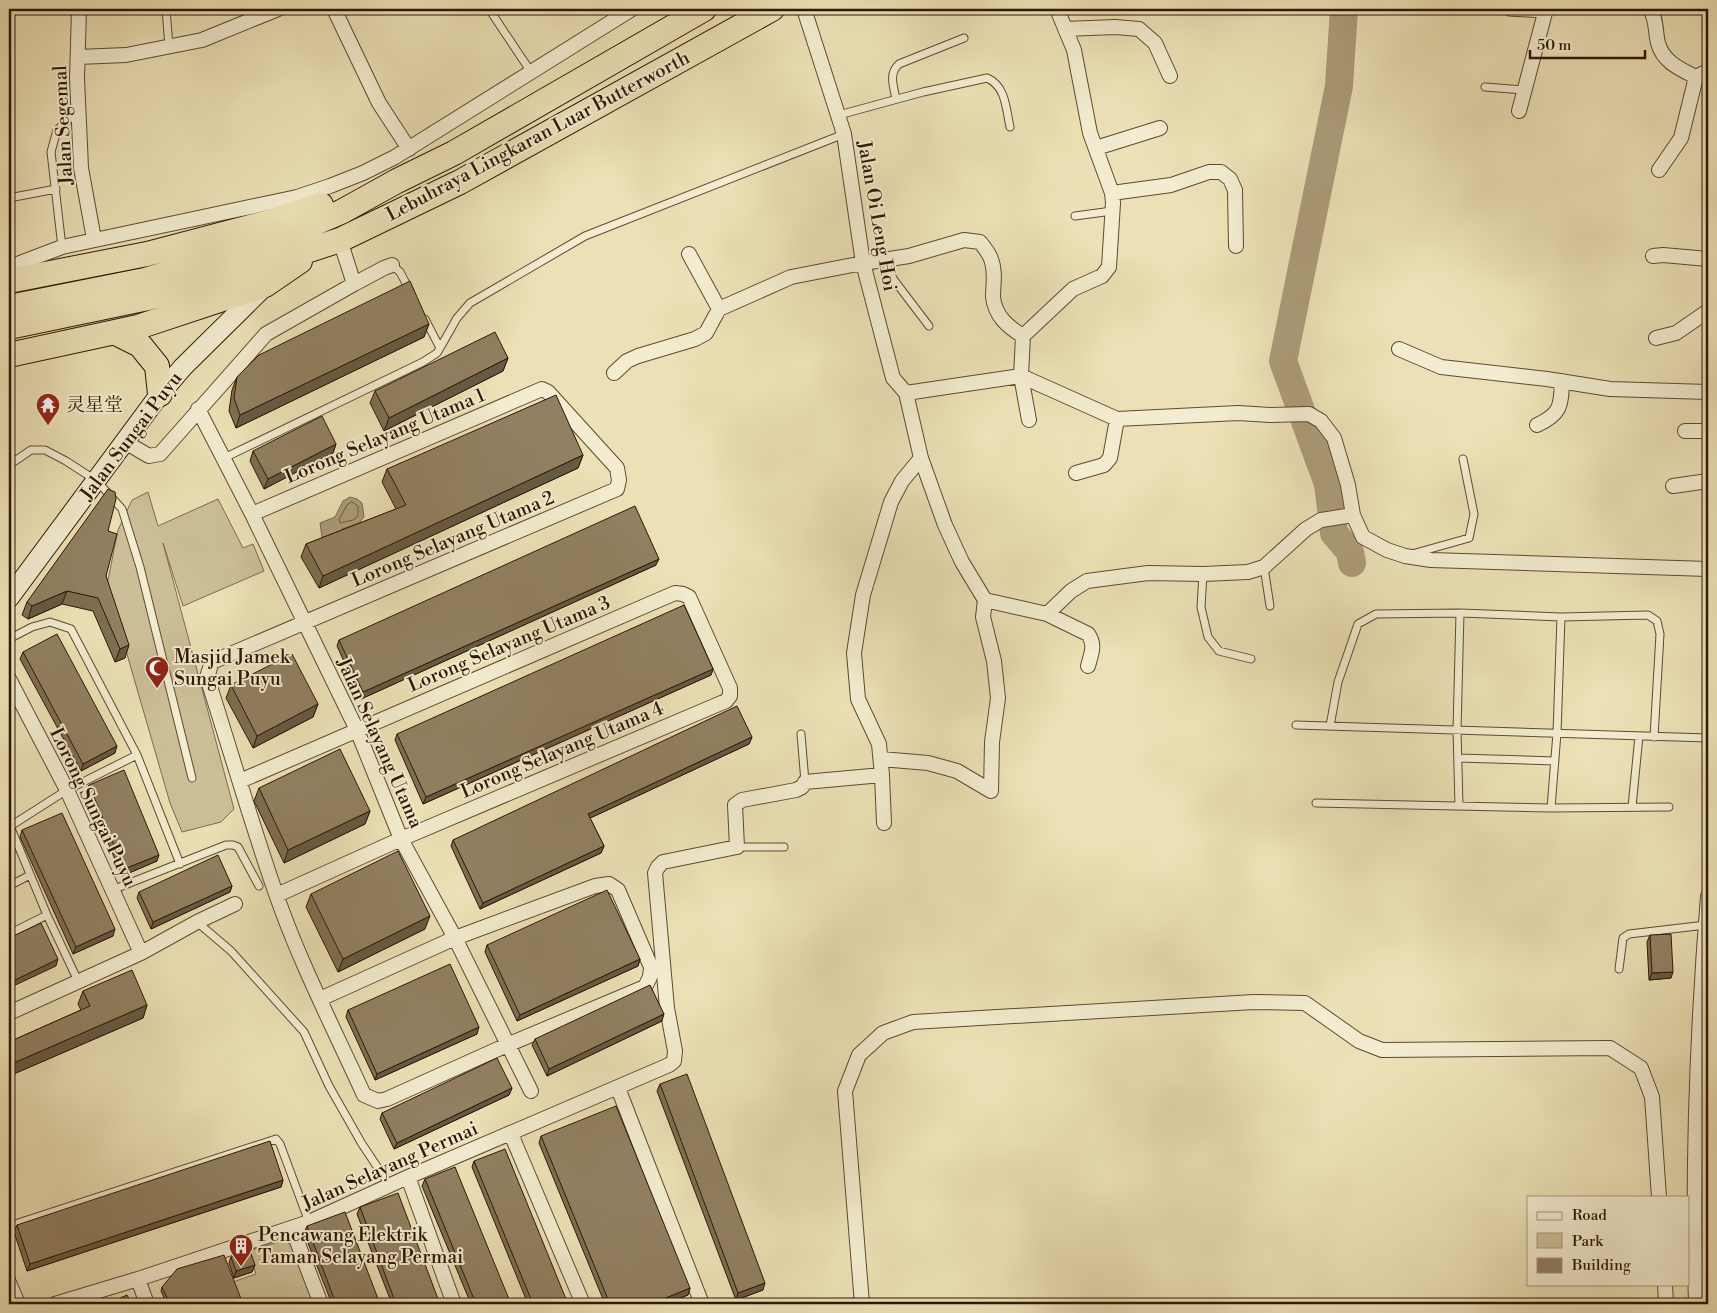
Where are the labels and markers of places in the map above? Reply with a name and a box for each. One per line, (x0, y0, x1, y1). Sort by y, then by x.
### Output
temple icon: 灵星堂 (35, 392, 61, 426)
place label: 灵星堂 (66, 393, 123, 417)
place label: Masjid Jamek Sungai Puyu (174, 645, 291, 691)
mosque icon: Masjid Jamek Sungai Puyu (144, 655, 170, 689)
place label: Pencawang Elektrik Taman Selayang Permai (258, 1223, 463, 1269)
building icon: Pencawang Elektrik Taman Selayang Permai (228, 1233, 254, 1267)

